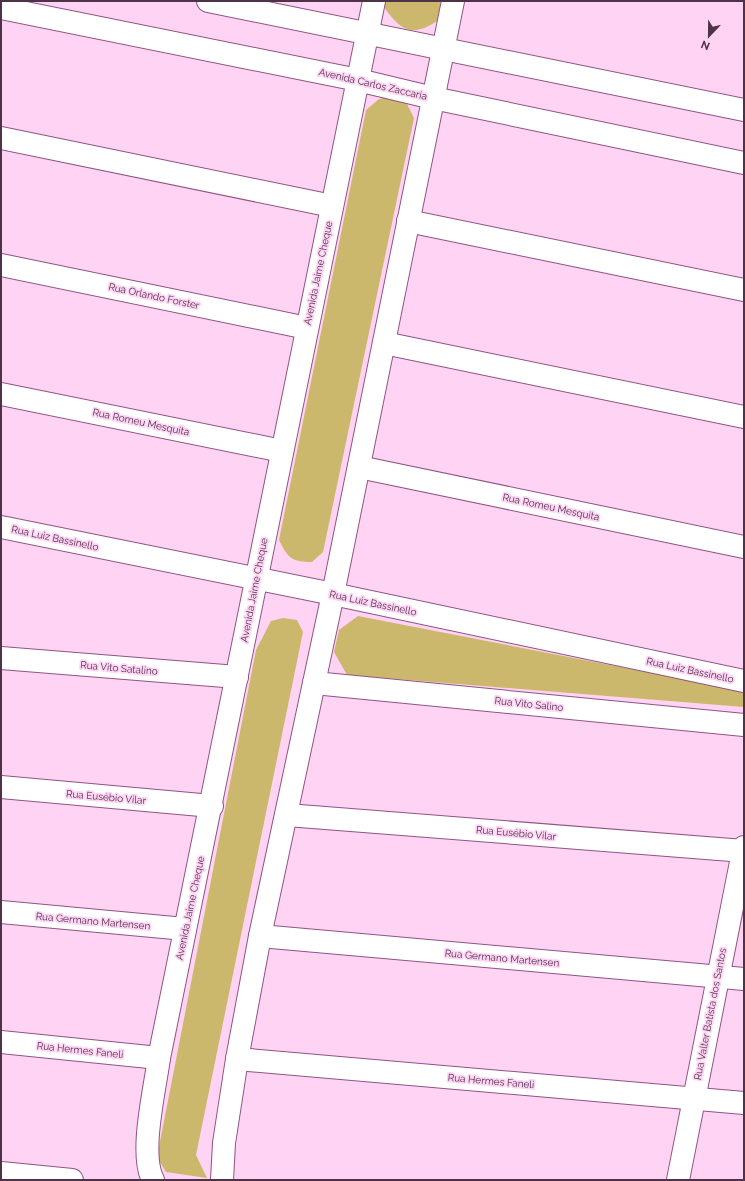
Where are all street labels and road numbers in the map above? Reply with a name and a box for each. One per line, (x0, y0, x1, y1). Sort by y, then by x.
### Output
street label: Avenida Carlos Zaccaria (318, 66, 428, 102)
street label: Avenida Jaime Cheque (302, 220, 334, 326)
street label: Rua Orlando Forster (108, 281, 201, 311)
street label: Rua Romeu Mesquita (92, 406, 190, 438)
street label: Rua Romeu Mesquita (502, 491, 600, 523)
street label: Rua Luiz Bassinello (10, 523, 100, 553)
street label: Avenida Jaime Cheque (238, 537, 270, 643)
street label: Rua Luiz Bassinello (328, 588, 418, 618)
street label: Rua Luiz Bassinello (645, 655, 735, 685)
street label: Rua Vito Satalino (80, 659, 158, 677)
street label: Rua Vito Salino (494, 695, 564, 713)
street label: Rua Eusébio Vilar (66, 788, 147, 806)
street label: Rua Eusébio Vilar (476, 824, 557, 842)
street label: Avenida Jaime Cheque (174, 855, 206, 961)
street label: Rua Germano Martensen (35, 911, 151, 932)
street label: Rua Valter Batista dos Santos (692, 947, 728, 1081)
street label: Rua Germano Martensen (444, 948, 560, 969)
street label: Rua Hermes Faneli (36, 1040, 124, 1060)
street label: Rua Hermes Faneli (447, 1072, 535, 1090)

